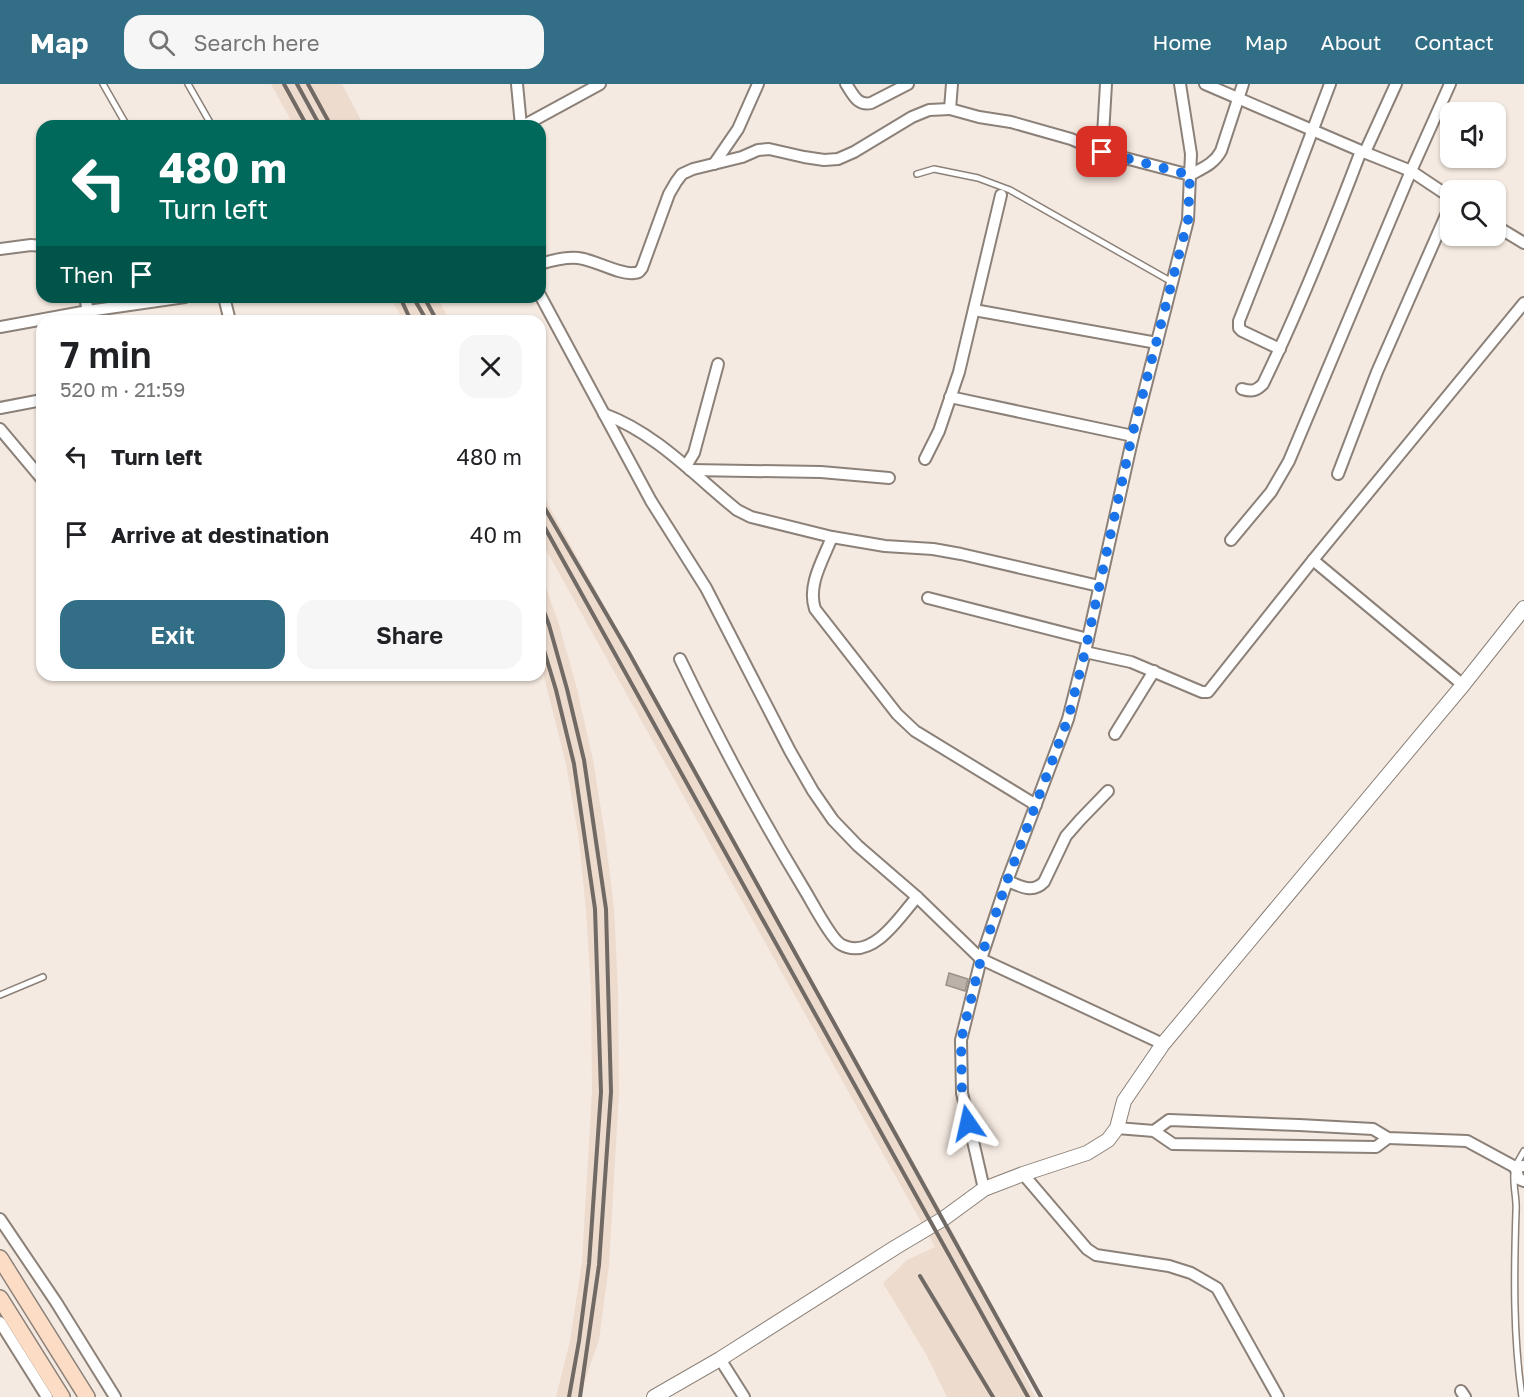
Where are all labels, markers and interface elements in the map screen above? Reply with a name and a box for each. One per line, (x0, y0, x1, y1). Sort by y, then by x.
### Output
search box (124, 15, 544, 69)
text: Map (30, 26, 88, 59)
icon: search (145, 26, 178, 59)
text: Search here (193, 29, 319, 56)
text: Home (1152, 29, 1212, 55)
text: Map (1245, 29, 1288, 55)
text: About (1321, 29, 1381, 55)
text: Contact (1414, 29, 1494, 55)
map controls (1440, 102, 1506, 246)
button: sound (1440, 102, 1506, 168)
pin (1076, 126, 1127, 177)
icon: arrive (1085, 135, 1118, 168)
text: 480 m (159, 142, 287, 192)
icon: left (60, 144, 138, 222)
button: search (1440, 180, 1506, 246)
text: Turn left (159, 193, 268, 225)
icon: arrive (125, 258, 158, 291)
text: Then (60, 261, 113, 288)
text: 7 min (60, 333, 151, 376)
button: close (459, 335, 522, 398)
text: 520 m · 21:59 (60, 377, 185, 401)
icon: left (60, 440, 93, 473)
text: Turn left (111, 443, 202, 470)
text: 480 m (457, 443, 522, 470)
icon: arrive (60, 518, 93, 551)
text: Arrive at destination (111, 521, 329, 548)
text: 40 m (470, 521, 522, 548)
button: Exit (60, 600, 285, 669)
button: Share (297, 600, 522, 669)
position arrow (936, 1091, 1000, 1155)

